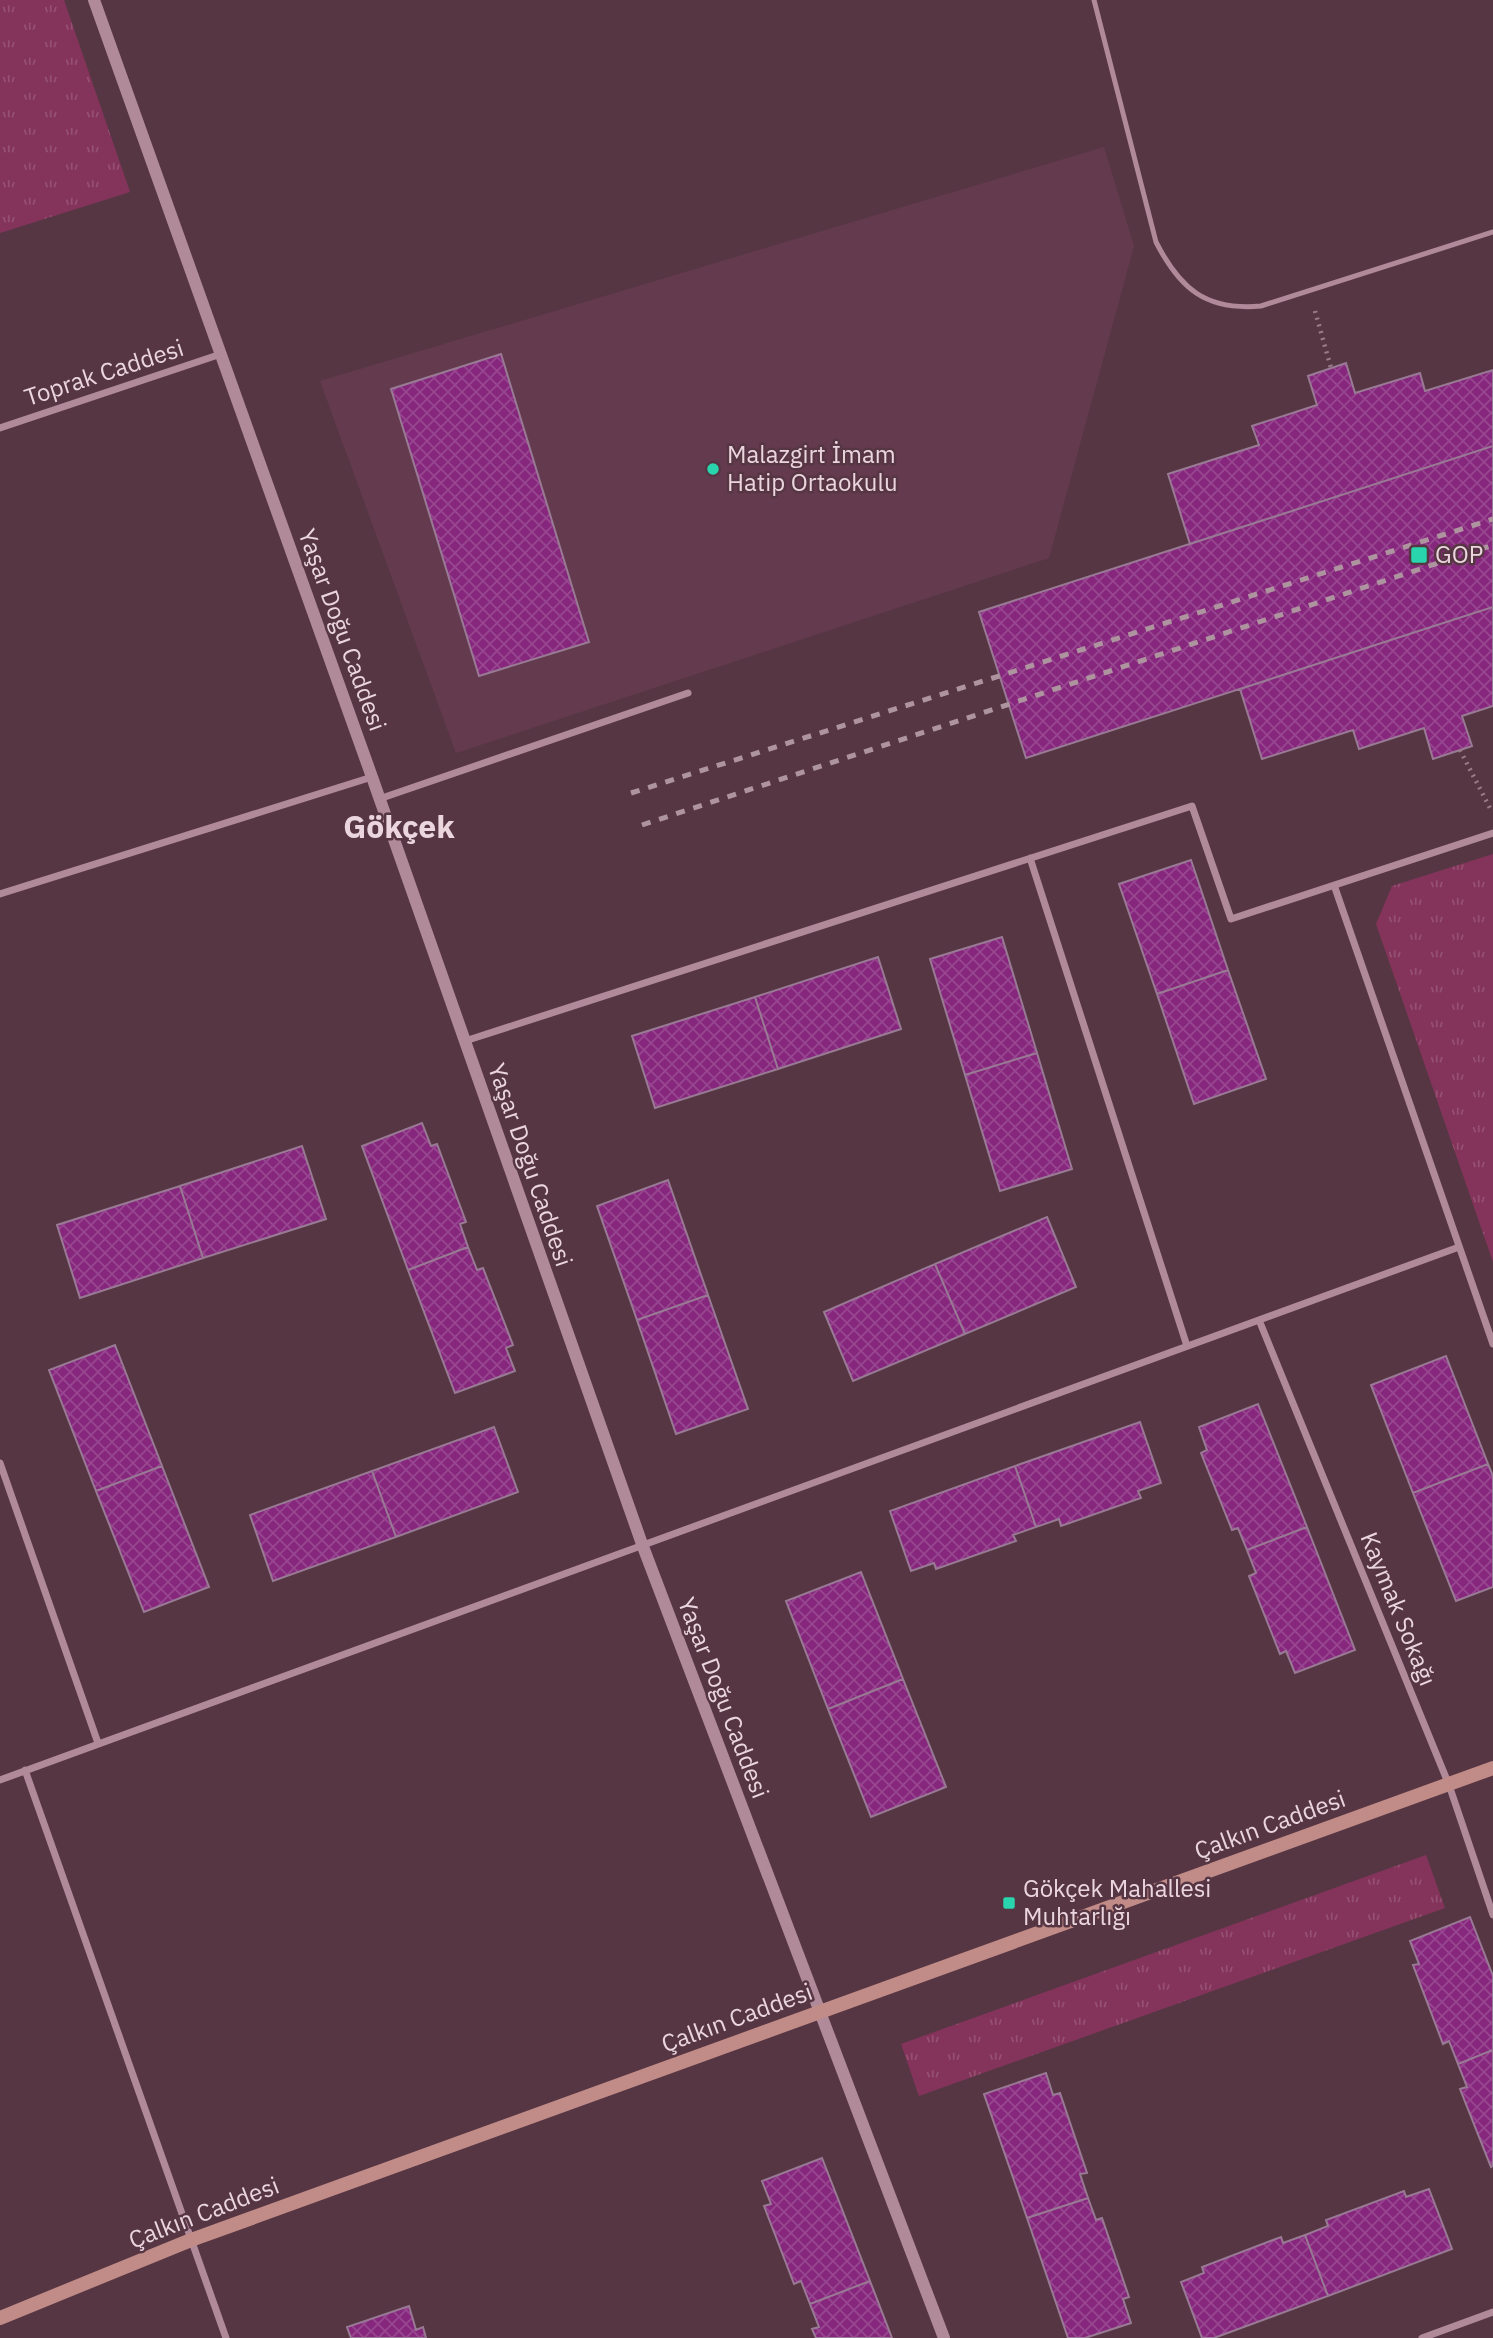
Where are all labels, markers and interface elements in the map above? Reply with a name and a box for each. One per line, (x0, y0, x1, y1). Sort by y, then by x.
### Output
street label: Toprak Caddesi (20, 331, 187, 413)
place label: Malazgirt İmam Hatip Ortaokulu (727, 438, 898, 498)
marker: Malazgirt İmam Hatip Ortaokulu (705, 461, 721, 477)
street label: Yaşar Doğu Caddesi (292, 524, 394, 735)
place label: GOP (1435, 538, 1483, 570)
marker: GOP (1409, 545, 1429, 565)
district label: Gökçek (343, 805, 455, 847)
street label: Yaşar Doğu Caddesi (481, 1059, 581, 1270)
street label: Kaymak Sokağı (1354, 1527, 1444, 1690)
street label: Yaşar Doğu Caddesi (671, 1593, 777, 1803)
street label: Çalkın Caddesi (1190, 1782, 1350, 1866)
place label: Gökçek Mahallesi Muhtarlığı (1023, 1872, 1211, 1932)
marker: Gökçek Mahallesi Muhtarlığı (1001, 1895, 1017, 1911)
street label: Çalkın Caddesi (657, 1975, 817, 2059)
street label: Çalkın Caddesi (124, 2169, 283, 2255)

